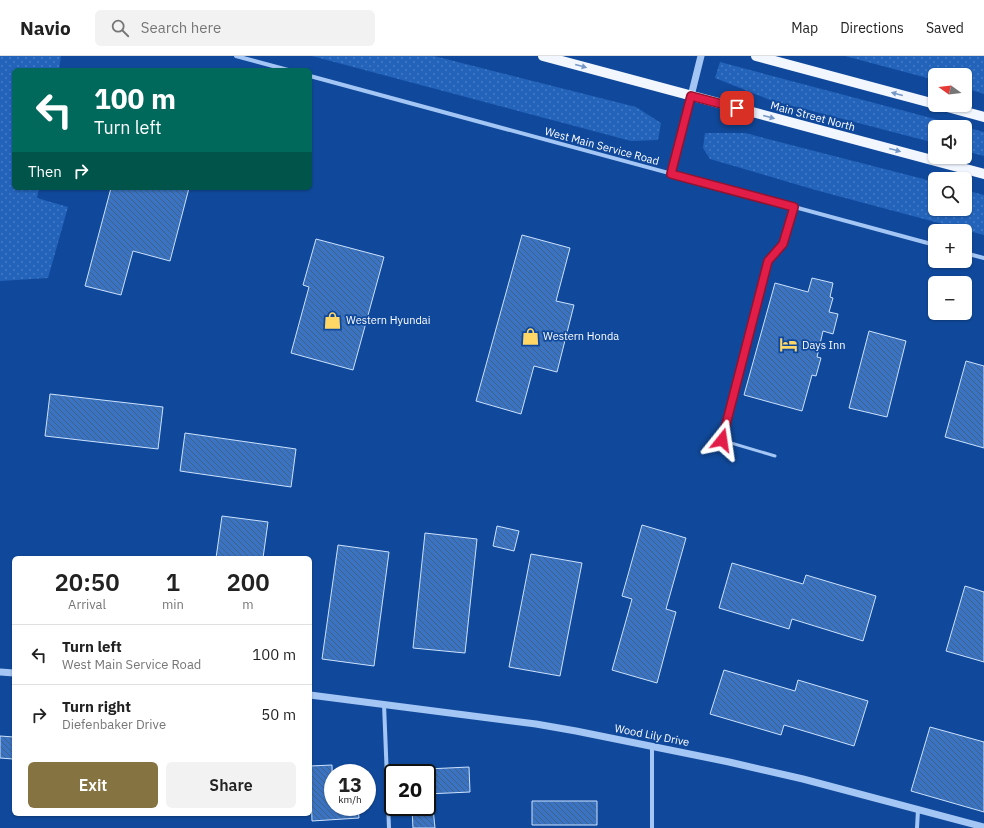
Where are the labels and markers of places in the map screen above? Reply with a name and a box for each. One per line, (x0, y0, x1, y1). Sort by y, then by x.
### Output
pin (720, 91, 754, 125)
shop icon: Western Hyundai (323, 310, 343, 330)
place label: Western Hyundai (346, 313, 430, 327)
shop icon: Western Honda (520, 326, 540, 346)
place label: Western Honda (543, 329, 619, 343)
hotel icon: Days Inn (779, 335, 799, 355)
place label: Days Inn (802, 338, 846, 352)

